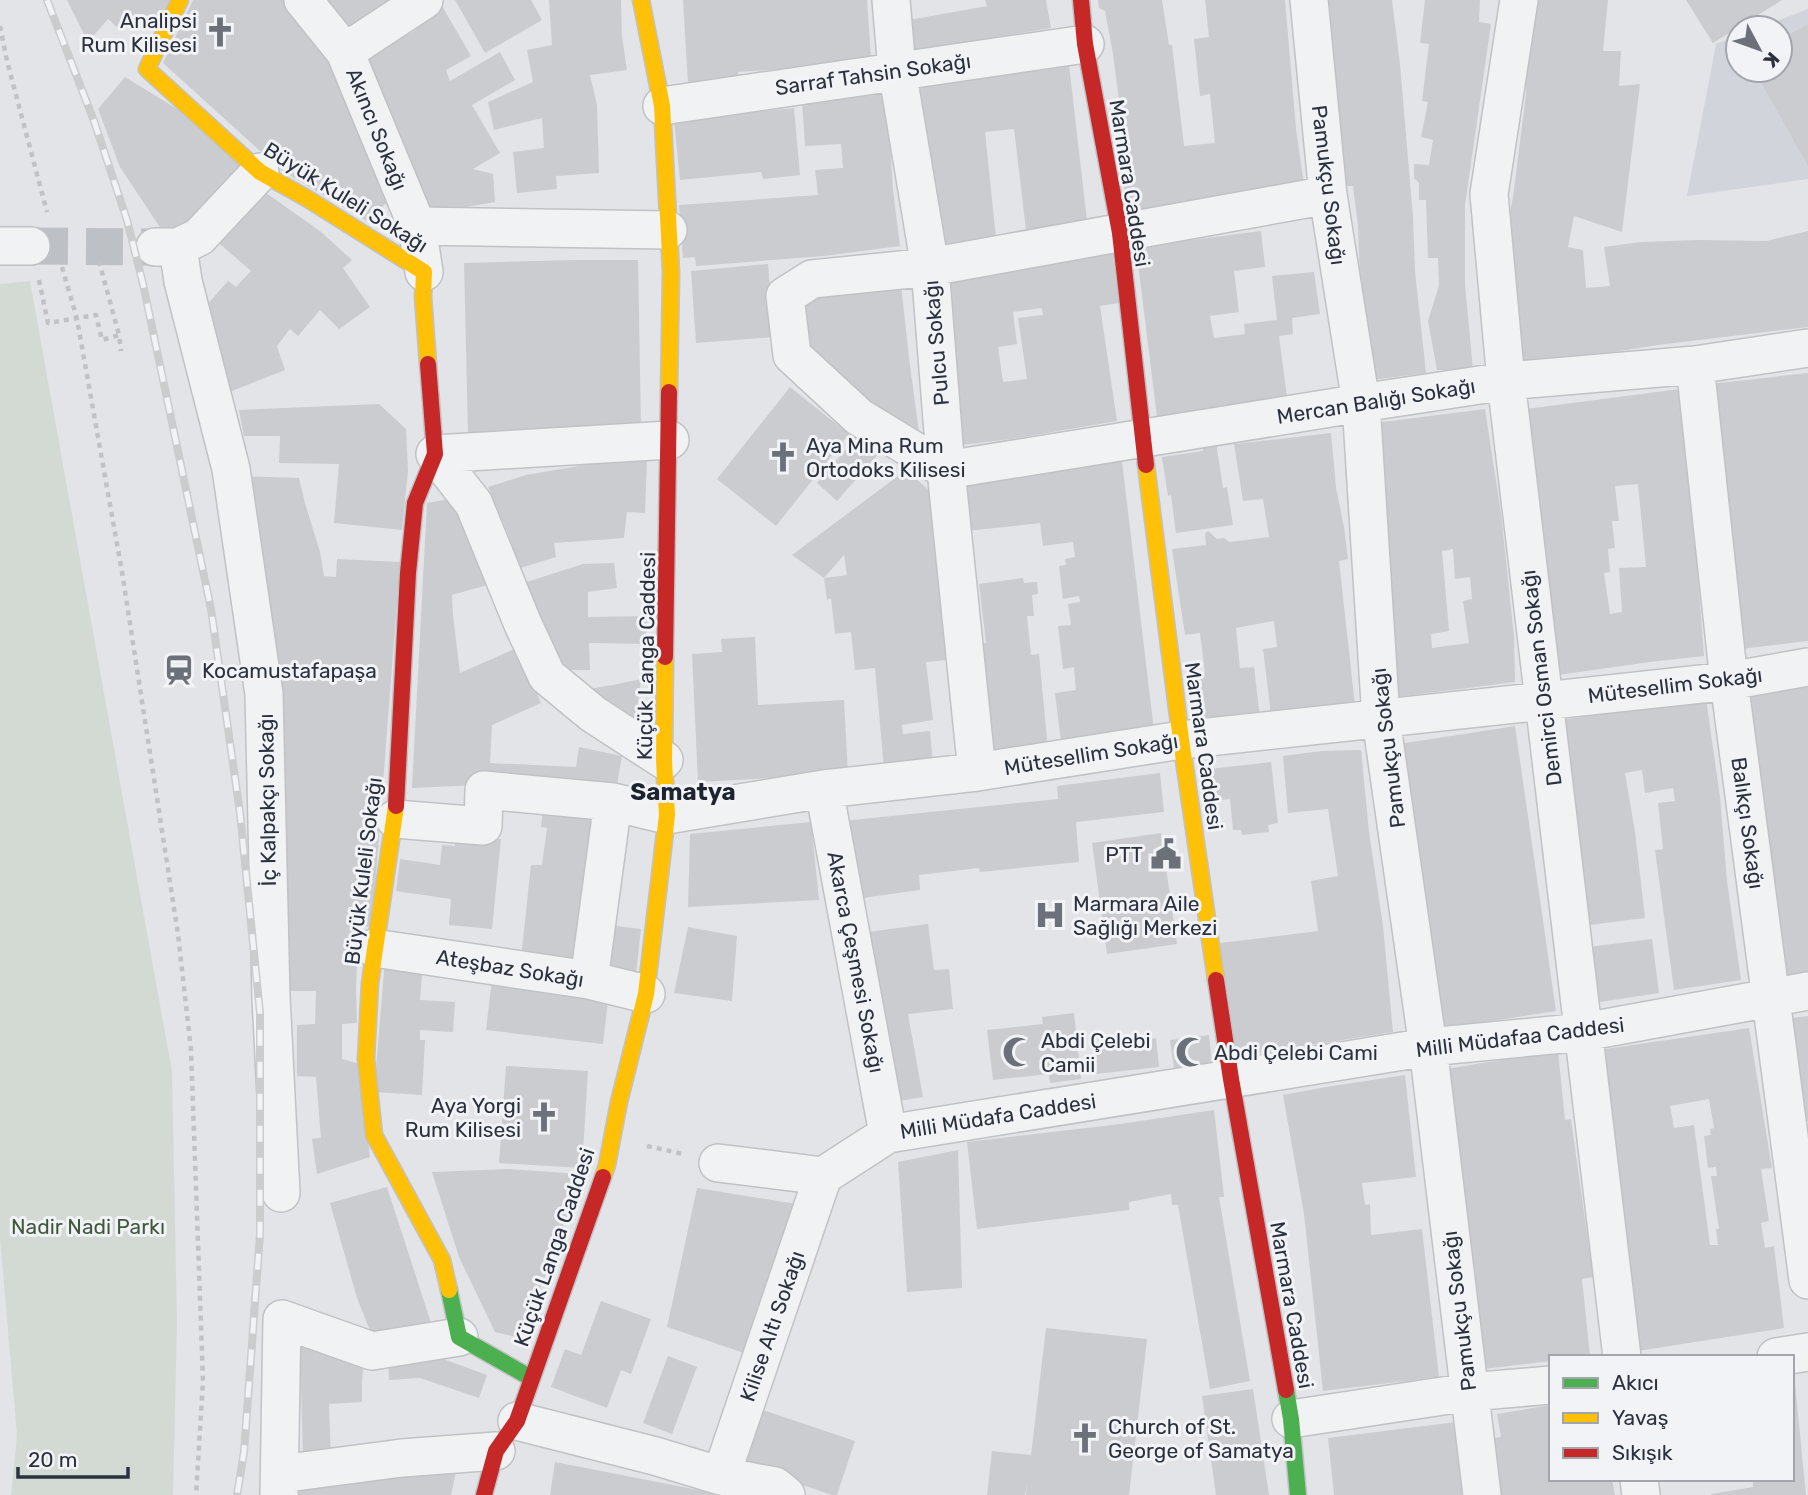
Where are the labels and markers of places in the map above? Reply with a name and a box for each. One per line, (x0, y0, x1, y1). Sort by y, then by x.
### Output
place label: Analipsi Rum Kilisesi (81, 8, 197, 57)
church icon: Analipsi Rum Kilisesi (203, 15, 237, 49)
place label: Aya Mina Rum Ortodoks Kilisesi (806, 433, 966, 482)
church icon: Aya Mina Rum Ortodoks Kilisesi (766, 440, 800, 474)
station icon: Kocamustafapaşa (162, 653, 196, 687)
place label: Kocamustafapaşa (202, 658, 377, 683)
public building icon: PTT (1149, 837, 1183, 871)
place label: PTT (1105, 842, 1143, 867)
place label: Marmara Aile Sağlığı Merkezi (1073, 891, 1217, 940)
hospital icon: Marmara Aile Sağlığı Merkezi (1033, 898, 1067, 932)
place label: Abdi Çelebi Camii (1041, 1028, 1150, 1077)
mosque icon: Abdi Çelebi Camii (1001, 1035, 1035, 1069)
mosque icon: Abdi Çelebi Cami (1174, 1035, 1208, 1069)
place label: Abdi Çelebi Cami (1214, 1040, 1378, 1065)
place label: Aya Yorgi Rum Kilisesi (405, 1093, 521, 1142)
church icon: Aya Yorgi Rum Kilisesi (527, 1100, 561, 1134)
place label: Church of St. George of Samatya (1108, 1414, 1294, 1463)
church icon: Church of St. George of Samatya (1068, 1421, 1102, 1455)

